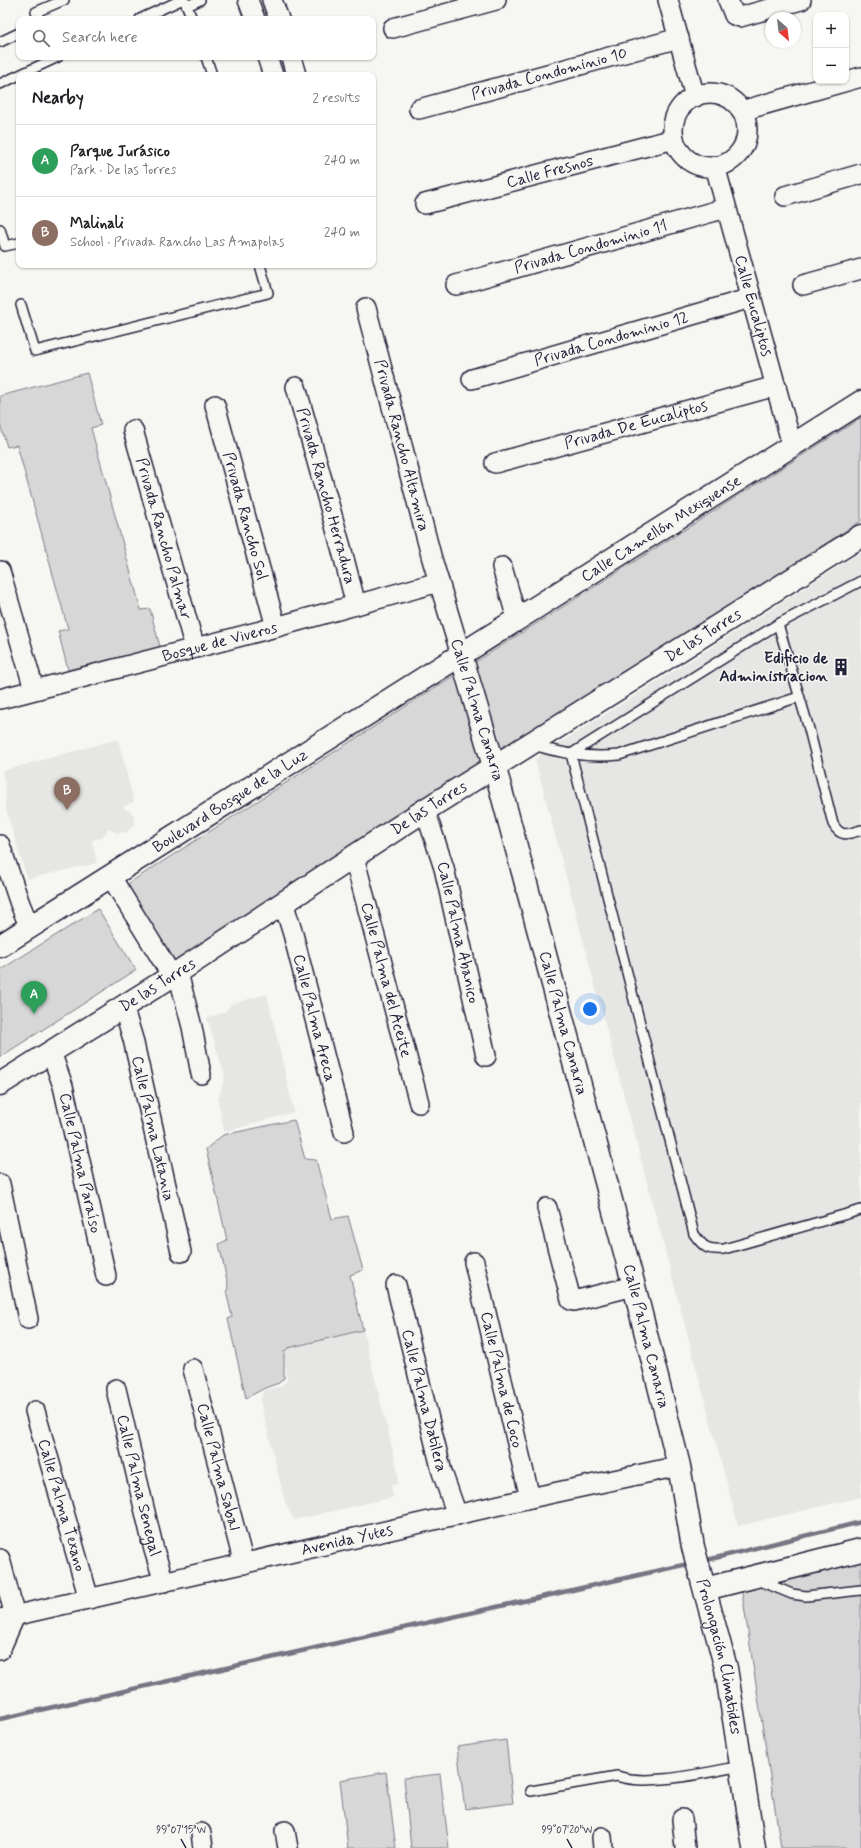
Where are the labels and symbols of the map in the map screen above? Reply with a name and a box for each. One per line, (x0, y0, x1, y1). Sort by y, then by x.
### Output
north arrow (765, 12, 801, 48)
street label: Privada Condominio 10 (469, 42, 629, 105)
street label: Calle Fresnos (504, 150, 596, 193)
street label: Privada Condominio 11 (512, 215, 670, 278)
street label: Calle Eucaliptos (730, 253, 778, 359)
street label: Privada Condominio 12 (532, 306, 691, 371)
street label: Privada Rancho Altamira (369, 357, 435, 534)
street label: Privada De Eucaliptos (562, 395, 710, 454)
street label: Privada Rancho Herradura (292, 405, 361, 586)
street label: Privada Rancho Sol (218, 450, 273, 582)
street label: Privada Rancho Palmar (131, 455, 197, 622)
street label: Calle Camellón Mexiquense (577, 470, 745, 587)
street label: De las Torres (661, 603, 745, 667)
street label: Bosque de Viveros (160, 617, 280, 667)
street label: Calle Palma Canaria (445, 636, 509, 784)
place label: Edificio de Administracion (719, 648, 828, 687)
building icon: Edificio de Administracion (831, 657, 851, 677)
street label: Boulevard Bosque de la Luz (148, 744, 312, 858)
street label: De las Torres (387, 776, 471, 840)
pin: B (54, 777, 80, 810)
street label: Calle Palma Abanico (432, 859, 484, 1005)
street label: Calle Palma del Aceite (356, 900, 417, 1060)
street label: Calle Palma Canaria (534, 949, 593, 1097)
street label: Calle Palma Areca (288, 952, 341, 1084)
street label: De las Torres (115, 953, 200, 1017)
pin: A (21, 981, 47, 1014)
your location (580, 999, 600, 1019)
street label: Calle Palma Latania (127, 1054, 180, 1203)
street label: Calle Palma Paraíso (54, 1091, 107, 1235)
street label: Calle Palma Canaria (618, 1262, 675, 1411)
street label: Calle Palma de Coco (476, 1310, 528, 1450)
street label: Calle Palma Datilera (397, 1327, 452, 1474)
street label: Calle Palma Sabal (192, 1401, 245, 1533)
street label: Calle Palma Senegal (112, 1412, 166, 1559)
street label: Calle Palma Texano (33, 1437, 91, 1574)
street label: Avenida Yutes (299, 1519, 395, 1560)
street label: Prolongación Climatides (692, 1576, 747, 1736)
text: 99°07'15"W (156, 1823, 206, 1837)
text: 99°07'20"W (542, 1823, 592, 1837)

